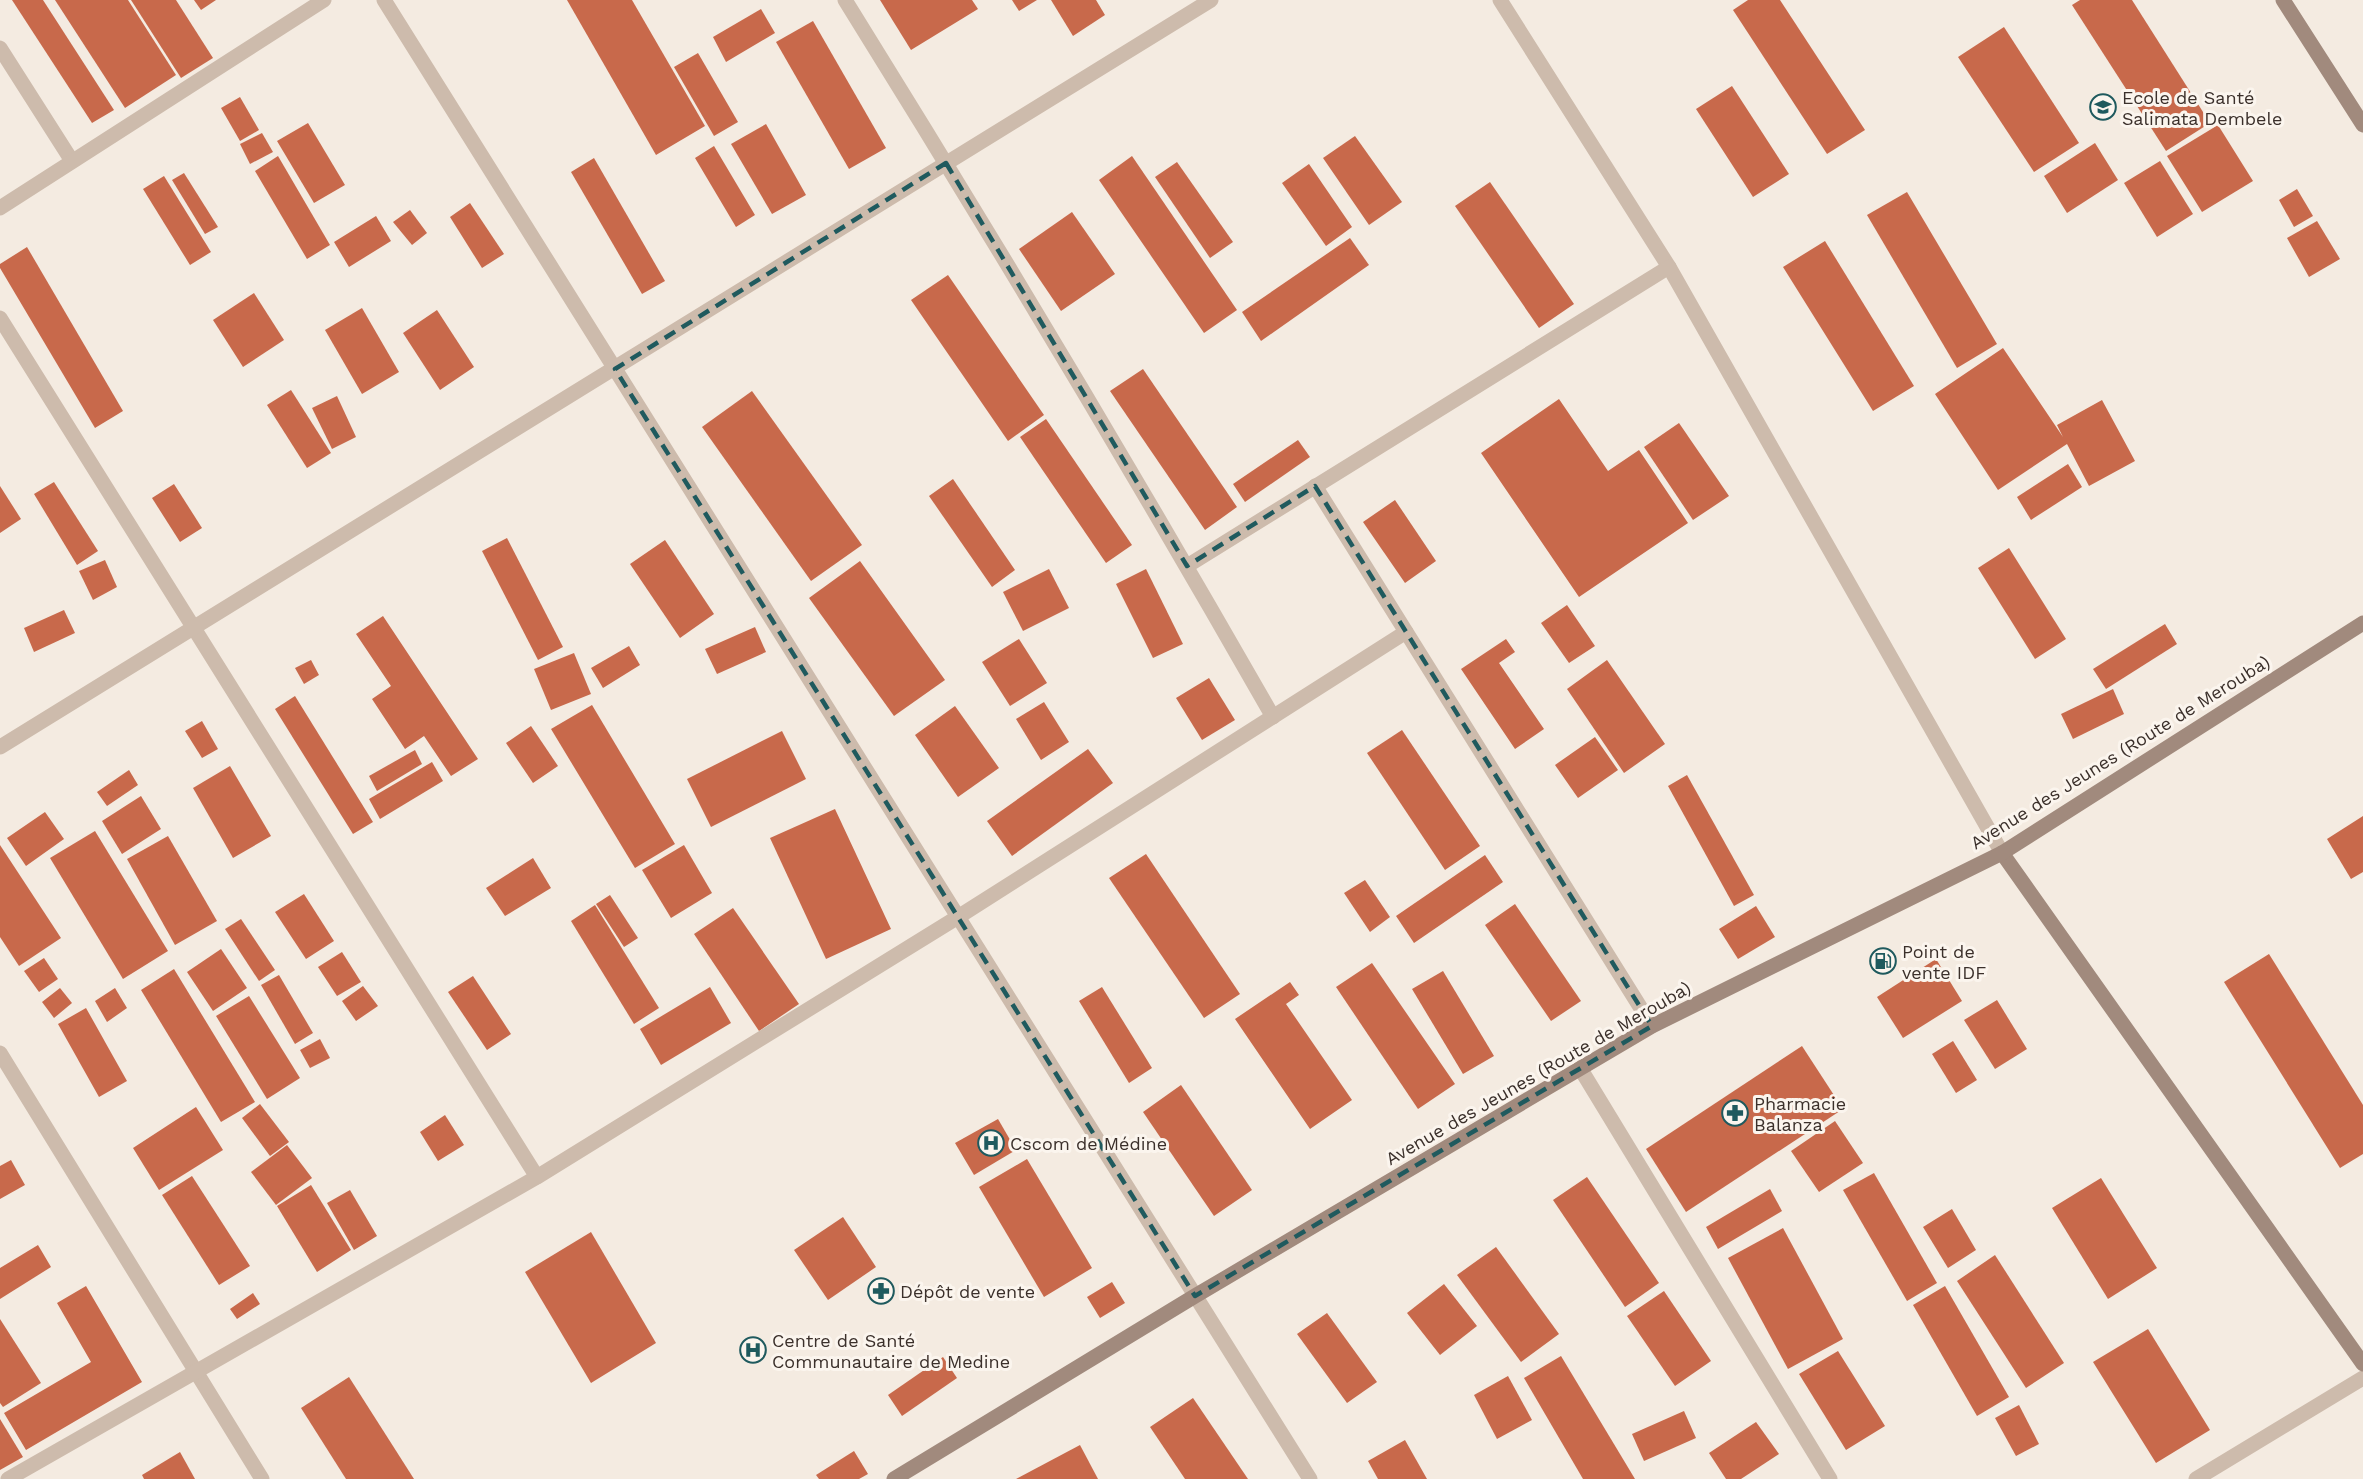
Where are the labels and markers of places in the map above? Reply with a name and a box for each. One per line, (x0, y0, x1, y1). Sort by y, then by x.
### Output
place label: Ecole de Santé Salimata Dembele (2122, 87, 2282, 129)
school or university icon: Ecole de Santé Salimata Dembele (2088, 92, 2118, 122)
place label: Point de vente IDF (1902, 941, 1986, 983)
fuel station icon: Point de vente IDF (1868, 946, 1898, 976)
place label: Pharmacie Balanza (1754, 1093, 1846, 1135)
pharmacy icon: Pharmacie Balanza (1720, 1098, 1750, 1128)
hospital icon: Cscom de Médine (976, 1128, 1006, 1158)
place label: Cscom de Médine (1010, 1133, 1167, 1154)
pharmacy icon: Dépôt de vente (866, 1276, 896, 1306)
place label: Dépôt de vente (900, 1281, 1035, 1302)
place label: Centre de Santé Communautaire de Medine (772, 1330, 1010, 1372)
hospital icon: Centre de Santé Communautaire de Medine (738, 1335, 768, 1365)

